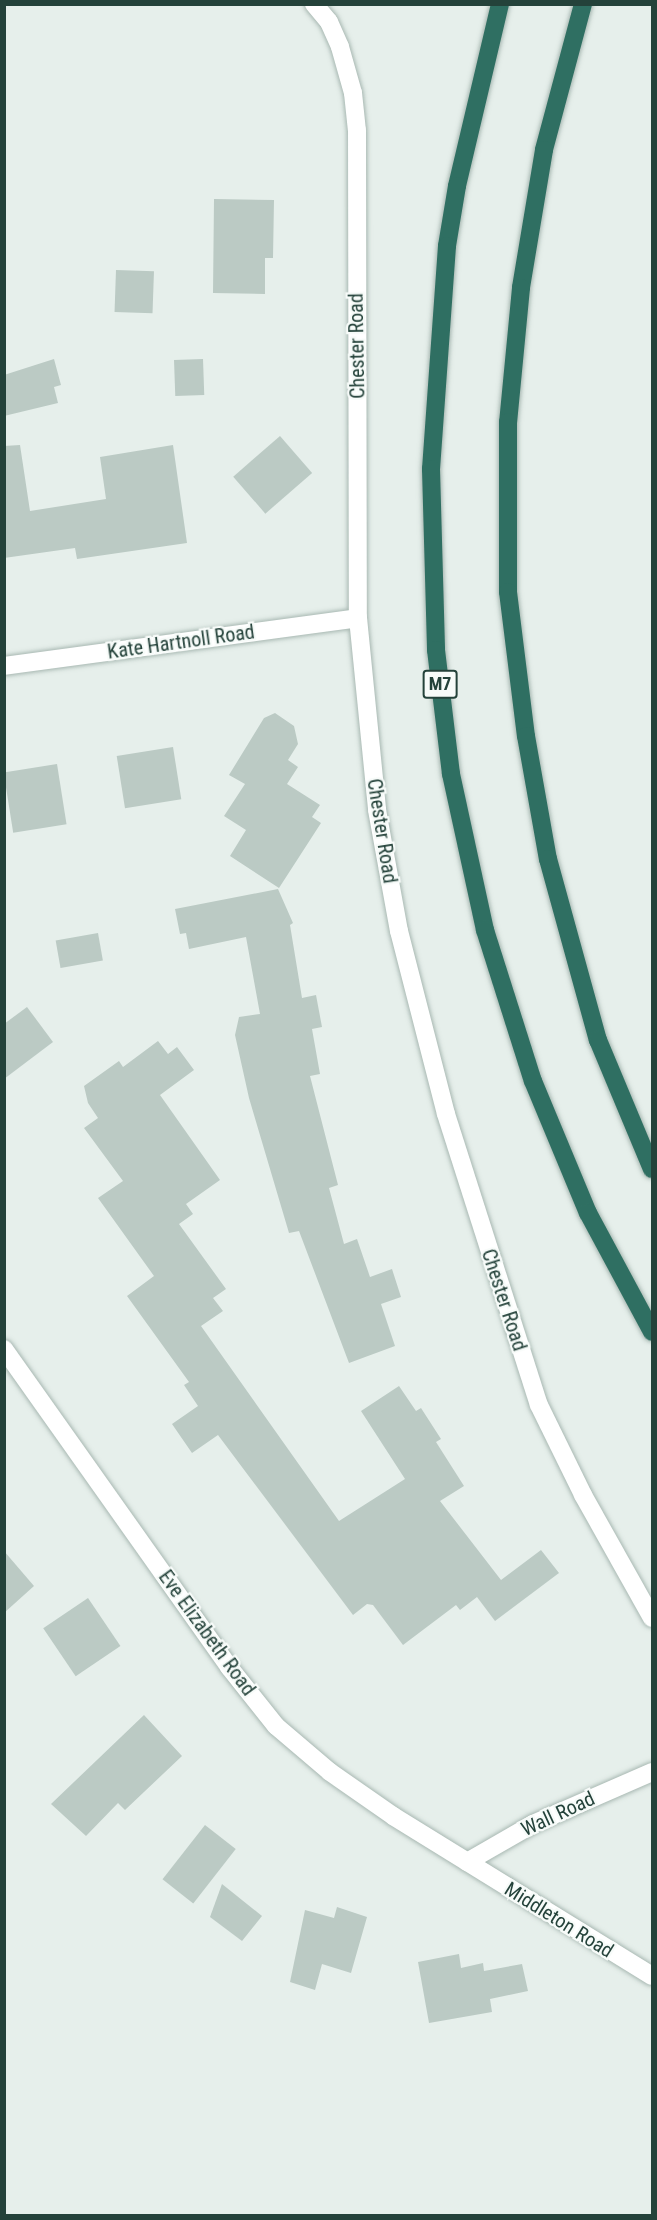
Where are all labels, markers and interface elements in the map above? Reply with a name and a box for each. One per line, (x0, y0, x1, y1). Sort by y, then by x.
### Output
street label: Chester Road (344, 293, 370, 399)
street label: Kate Hartnoll Road (106, 620, 256, 664)
road number: M7 (422, 669, 458, 699)
street label: Chester Road (362, 777, 402, 885)
street label: Chester Road (476, 1246, 532, 1354)
street label: Eve Elizabeth Road (153, 1566, 261, 1700)
street label: Wall Road (517, 1787, 599, 1841)
street label: Middleton Road (500, 1877, 618, 1963)

